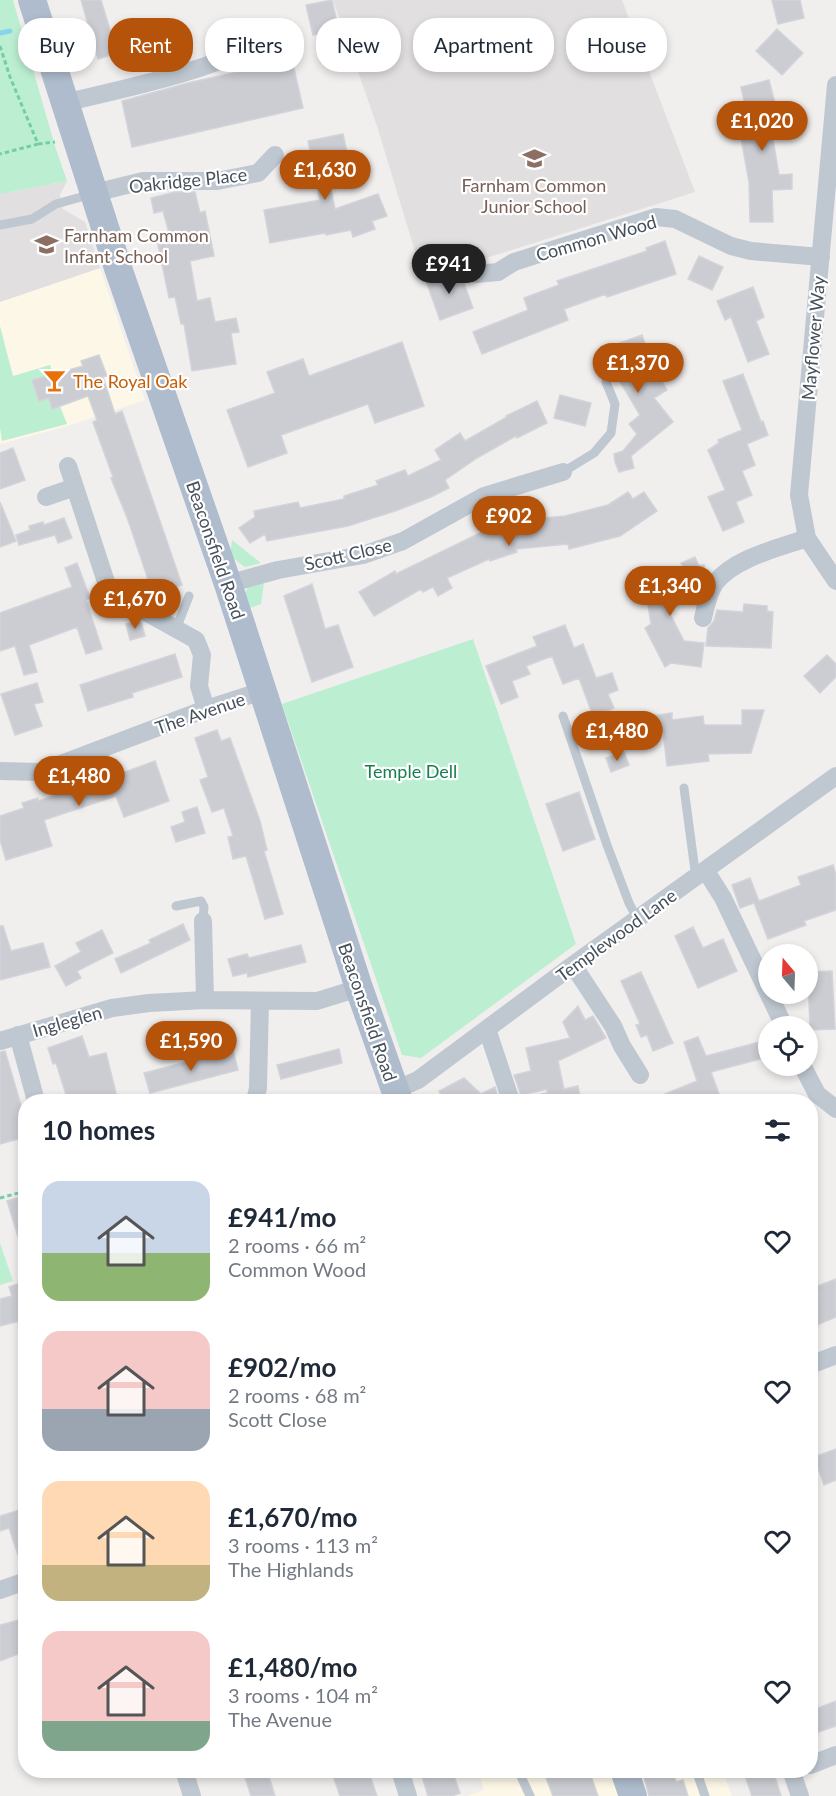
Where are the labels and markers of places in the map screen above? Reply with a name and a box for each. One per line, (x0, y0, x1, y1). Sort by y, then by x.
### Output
pin: £1,020 (713, 101, 811, 152)
school or university icon: Farnham Common Junior School (521, 146, 547, 172)
pin: £1,630 (276, 150, 374, 201)
place label: Farnham Common Junior School (462, 174, 606, 217)
place label: Farnham Common Infant School (64, 224, 209, 267)
school or university icon: Farnham Common Infant School (33, 232, 59, 258)
pin: £941 (413, 244, 485, 295)
pin: £1,370 (589, 343, 687, 394)
bar icon: The Royal Oak (42, 368, 68, 394)
place label: The Royal Oak (73, 370, 188, 392)
pin: £902 (473, 496, 545, 547)
pin: £1,340 (621, 566, 719, 617)
pin: £1,670 (86, 579, 184, 630)
pin: £1,480 (568, 711, 666, 762)
pin: £1,480 (30, 756, 128, 807)
pin: £1,590 (142, 1021, 240, 1072)

